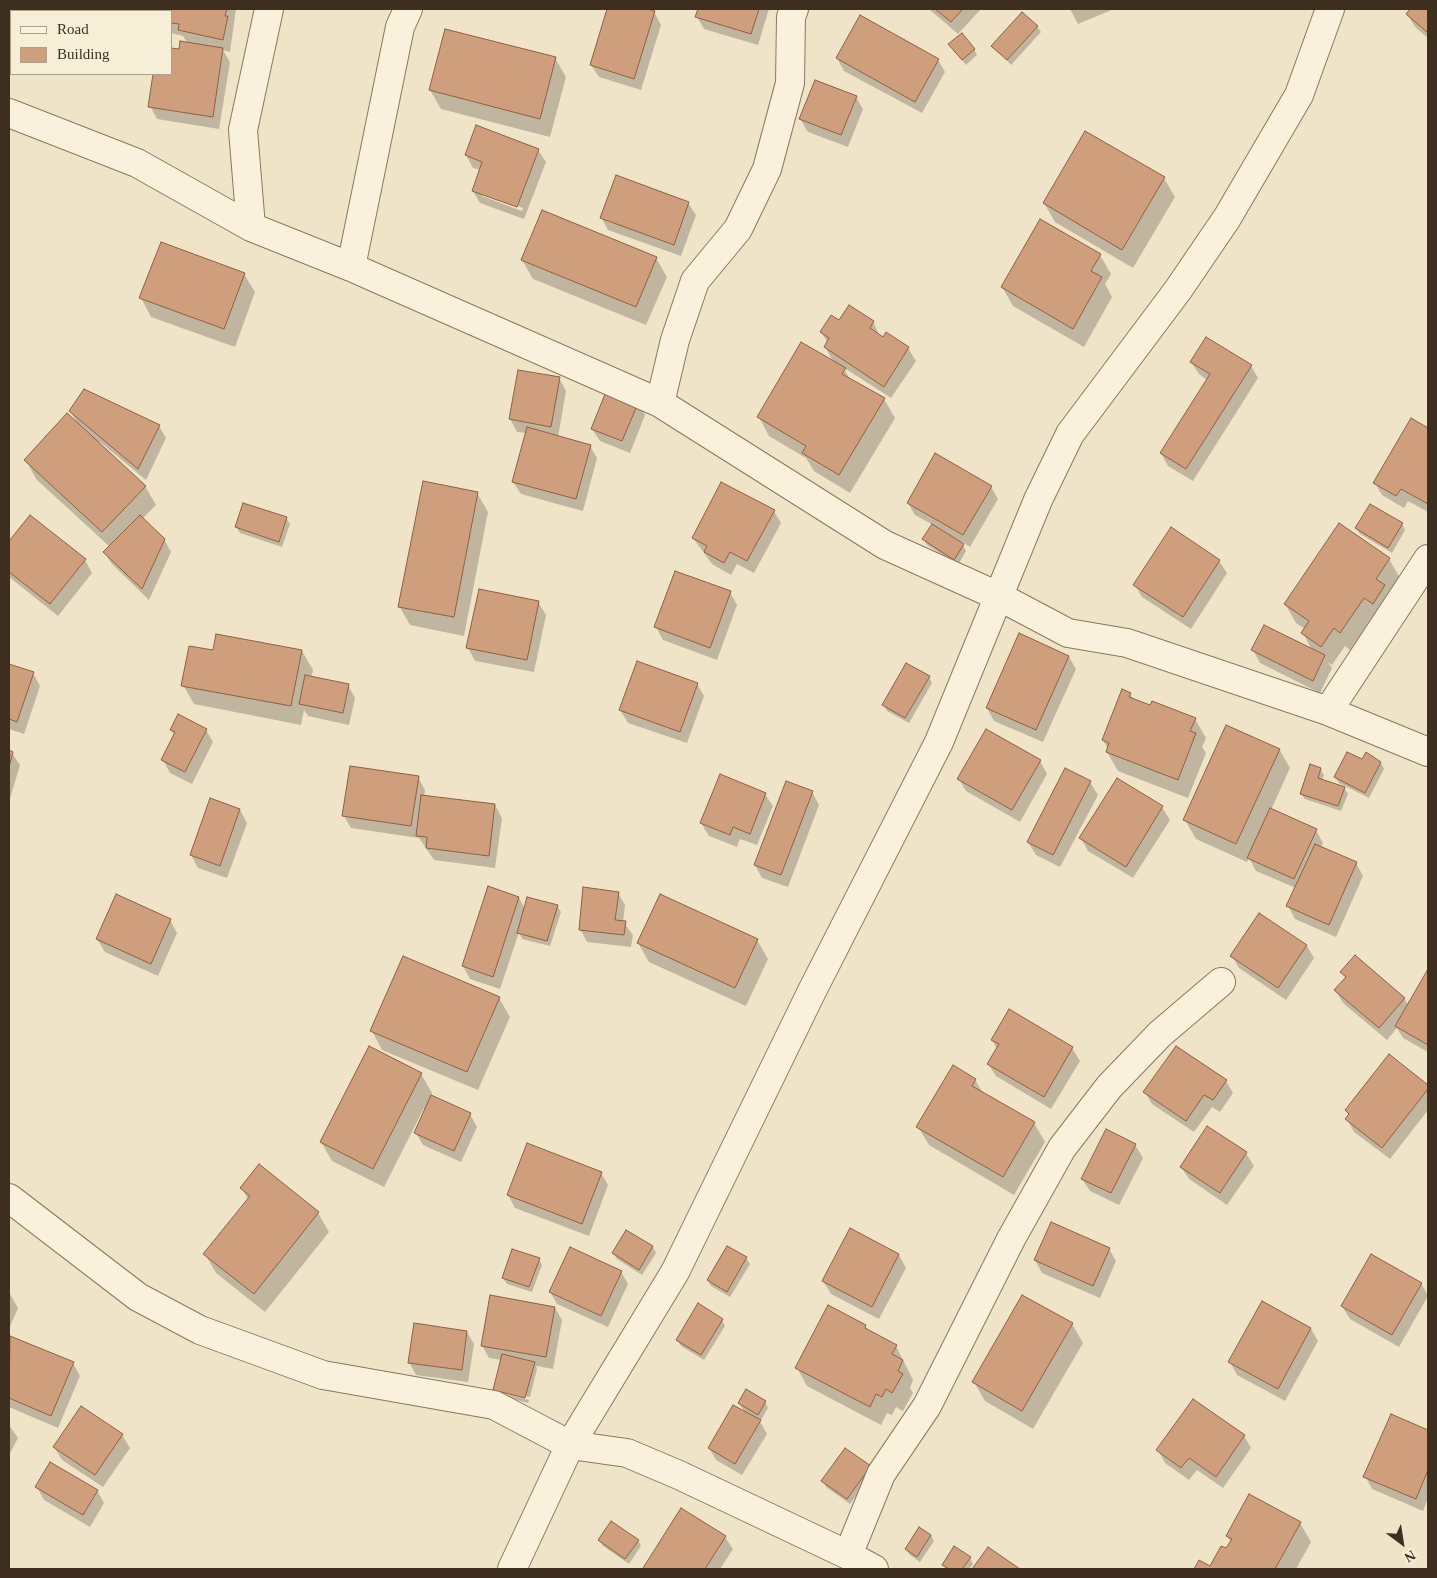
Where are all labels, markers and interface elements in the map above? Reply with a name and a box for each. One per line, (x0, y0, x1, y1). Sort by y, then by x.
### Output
legend (10, 10, 172, 75)
text: Road (57, 21, 89, 37)
text: Building (57, 46, 110, 62)
north arrow (1377, 1518, 1427, 1568)
text: N (1402, 1547, 1418, 1565)

